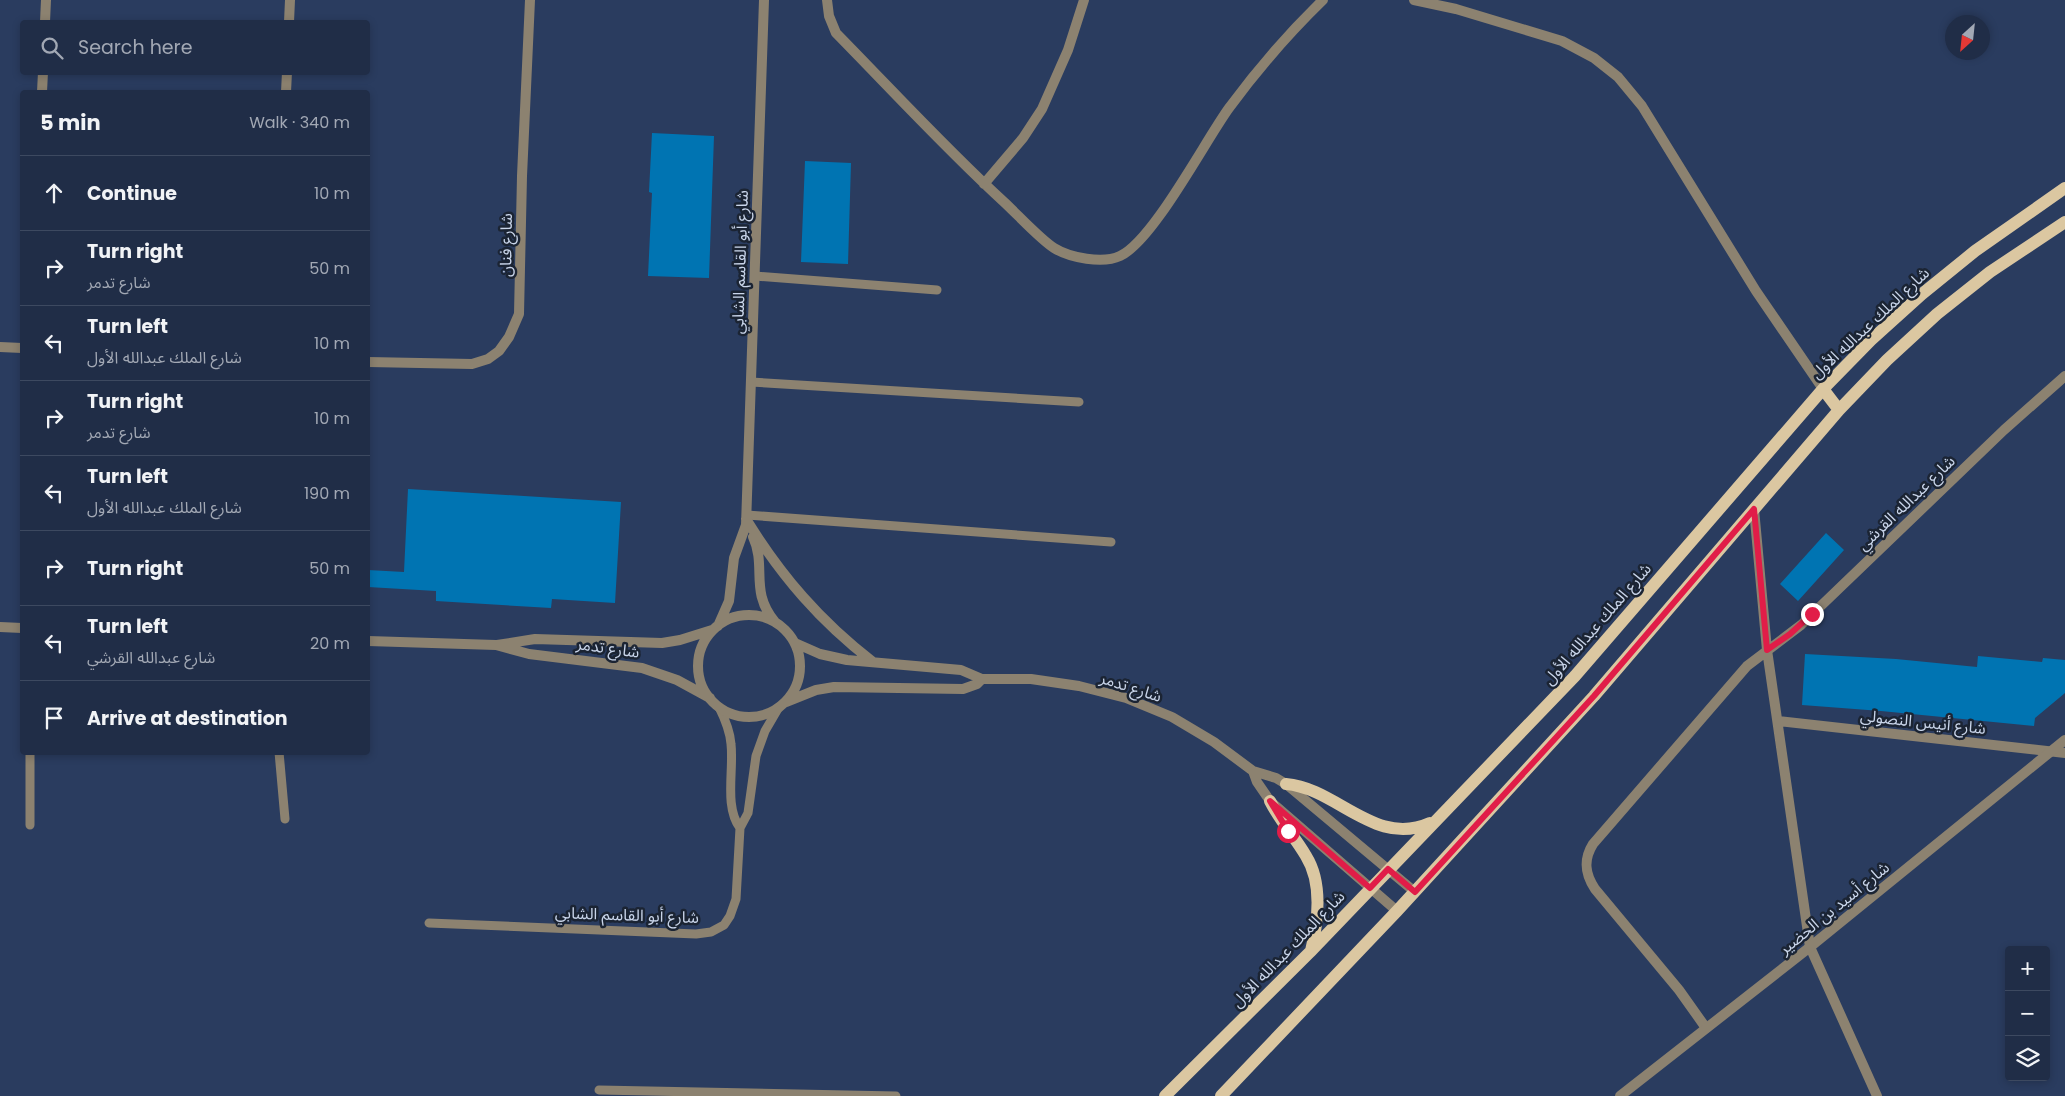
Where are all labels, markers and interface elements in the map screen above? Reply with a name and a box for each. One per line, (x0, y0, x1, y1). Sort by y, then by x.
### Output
north arrow (1945, 15, 1990, 60)
search box (20, 20, 370, 75)
icon: search (38, 34, 66, 62)
text: Search here (78, 34, 192, 61)
text: 5 min (40, 108, 101, 137)
text: Walk · 340 m (249, 111, 350, 134)
icon: ahead (40, 179, 68, 207)
text: Continue (87, 180, 177, 207)
text: 10 m (314, 182, 350, 205)
street label: شارع أبو القاسم الشابي (726, 190, 755, 334)
street label: شارع فنان (494, 213, 519, 277)
text: Turn right (87, 238, 183, 265)
icon: right (40, 254, 68, 282)
text: 50 m (309, 257, 350, 280)
street label: شارع الملك عبدالله الأول (1806, 262, 1935, 385)
text: شارع تدمر (87, 271, 151, 294)
text: Turn left (87, 313, 168, 340)
icon: left (40, 329, 68, 357)
text: 10 m (314, 332, 350, 355)
text: شارع الملك عبدالله الأول (87, 346, 242, 369)
text: Turn right (87, 388, 183, 415)
icon: right (40, 404, 68, 432)
text: 10 m (314, 407, 350, 430)
text: شارع تدمر (87, 421, 151, 444)
street label: شارع عبدالله القرشي (1852, 450, 1961, 557)
text: Turn left (87, 463, 168, 490)
icon: left (40, 479, 68, 507)
text: 190 m (304, 482, 350, 505)
text: شارع الملك عبدالله الأول (87, 496, 242, 519)
icon: right (40, 554, 68, 582)
text: Turn right (87, 555, 183, 582)
text: 50 m (309, 557, 350, 580)
street label: شارع الملك عبدالله الأول (1538, 558, 1657, 691)
route end (1801, 603, 1824, 626)
text: Turn left (87, 613, 168, 640)
icon: left (40, 629, 68, 657)
text: 20 m (310, 632, 350, 655)
street label: شارع تدمر (574, 632, 641, 665)
text: شارع عبدالله القرشي (87, 646, 215, 669)
street label: شارع تدمر (1096, 666, 1165, 709)
icon: arrive (40, 704, 68, 732)
street label: شارع أنيس النصولي (1859, 704, 1987, 741)
text: Arrive at destination (87, 705, 288, 732)
route start (1277, 820, 1300, 843)
street label: شارع أسيد بن الحضير (1773, 856, 1895, 961)
street label: شارع الملك عبدالله الأول (1226, 885, 1351, 1013)
street label: شارع أبو القاسم الشابي (555, 901, 699, 930)
map controls (2005, 946, 2050, 1081)
button: + (2005, 946, 2050, 991)
button: − (2005, 991, 2050, 1036)
button: layers (2005, 1036, 2050, 1081)

